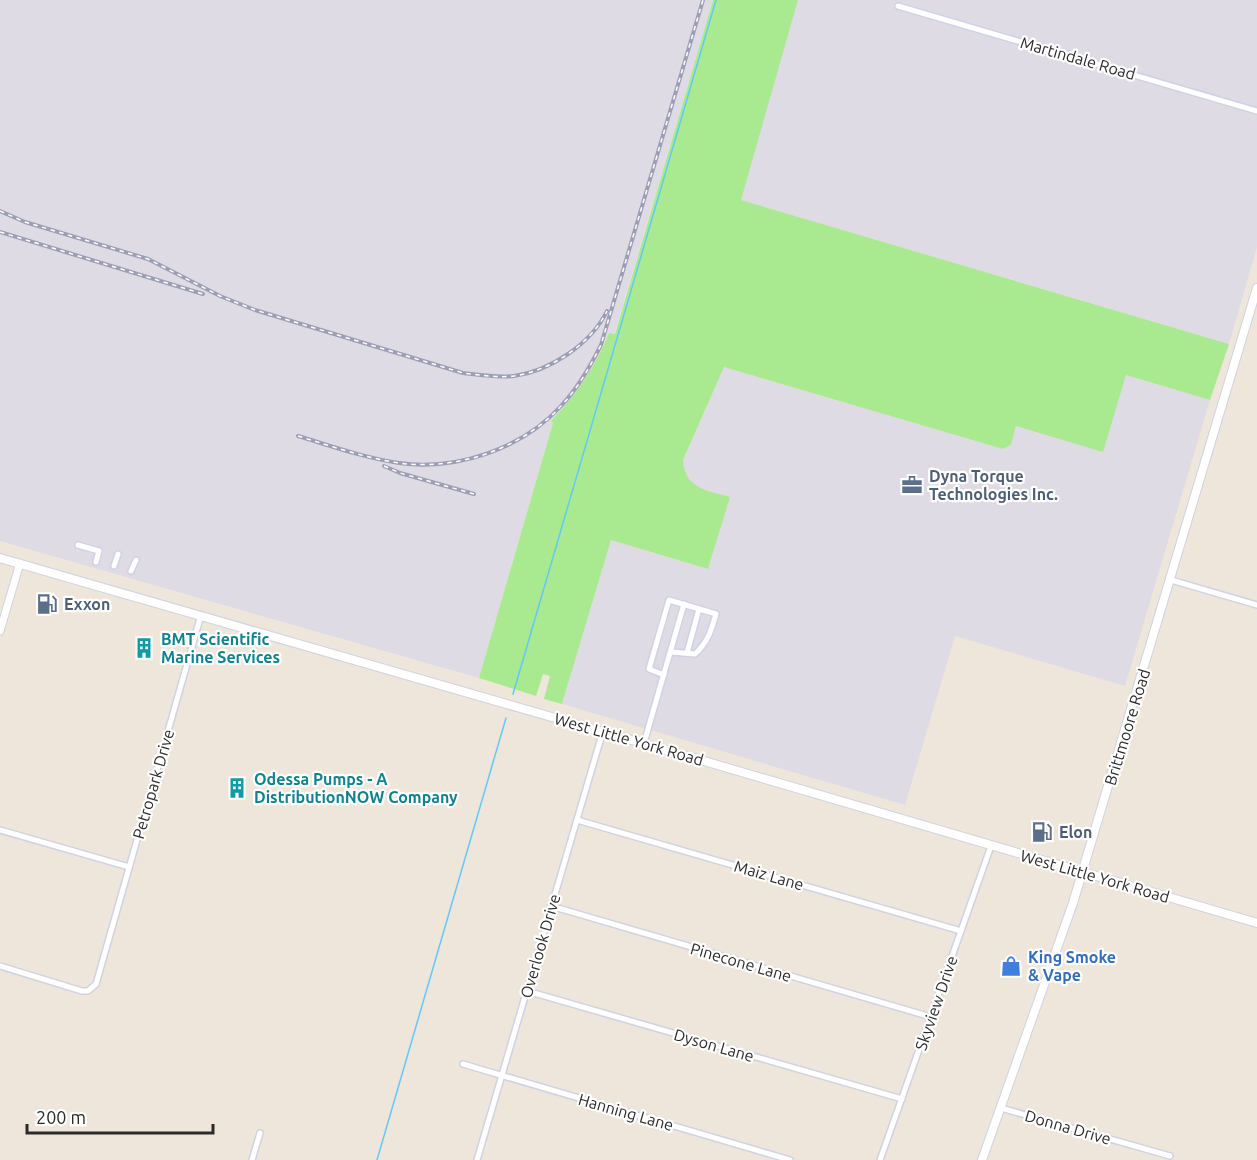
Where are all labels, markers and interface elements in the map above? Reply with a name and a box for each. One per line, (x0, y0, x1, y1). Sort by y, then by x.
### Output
street label: Martindale Road (1018, 33, 1138, 83)
place label: Dyna Torque Technologies Inc. (929, 467, 1058, 503)
office icon: Dyna Torque Technologies Inc. (900, 473, 924, 497)
fuel station icon: Exxon (35, 592, 59, 616)
place label: Exxon (64, 595, 110, 613)
place label: BMT Scientific Marine Services (161, 630, 280, 666)
building icon: BMT Scientific Marine Services (132, 636, 156, 660)
street label: Brittmoore Road (1101, 667, 1153, 787)
street label: West Little York Road (552, 709, 706, 769)
street label: Petropark Drive (129, 727, 177, 841)
place label: Odessa Pumps - A DistributionNOW Company (254, 770, 458, 806)
building icon: Odessa Pumps - A DistributionNOW Company (225, 776, 249, 800)
fuel station icon: Elon (1030, 820, 1054, 844)
place label: Elon (1059, 823, 1092, 841)
street label: West Little York Road (1018, 846, 1172, 906)
street label: Maiz Lane (732, 857, 806, 893)
street label: Overlook Drive (517, 892, 563, 1000)
street label: Pinecone Lane (688, 939, 794, 985)
place label: King Smoke & Vape (1028, 948, 1116, 984)
street label: Skyview Drive (911, 953, 961, 1053)
shop icon: King Smoke & Vape (999, 954, 1023, 978)
street label: Dyson Lane (672, 1025, 756, 1065)
street label: Hanning Lane (576, 1090, 676, 1134)
scale bar (27, 1097, 213, 1135)
street label: Donna Drive (1023, 1106, 1113, 1148)
text: 200 m (36, 1107, 86, 1127)

